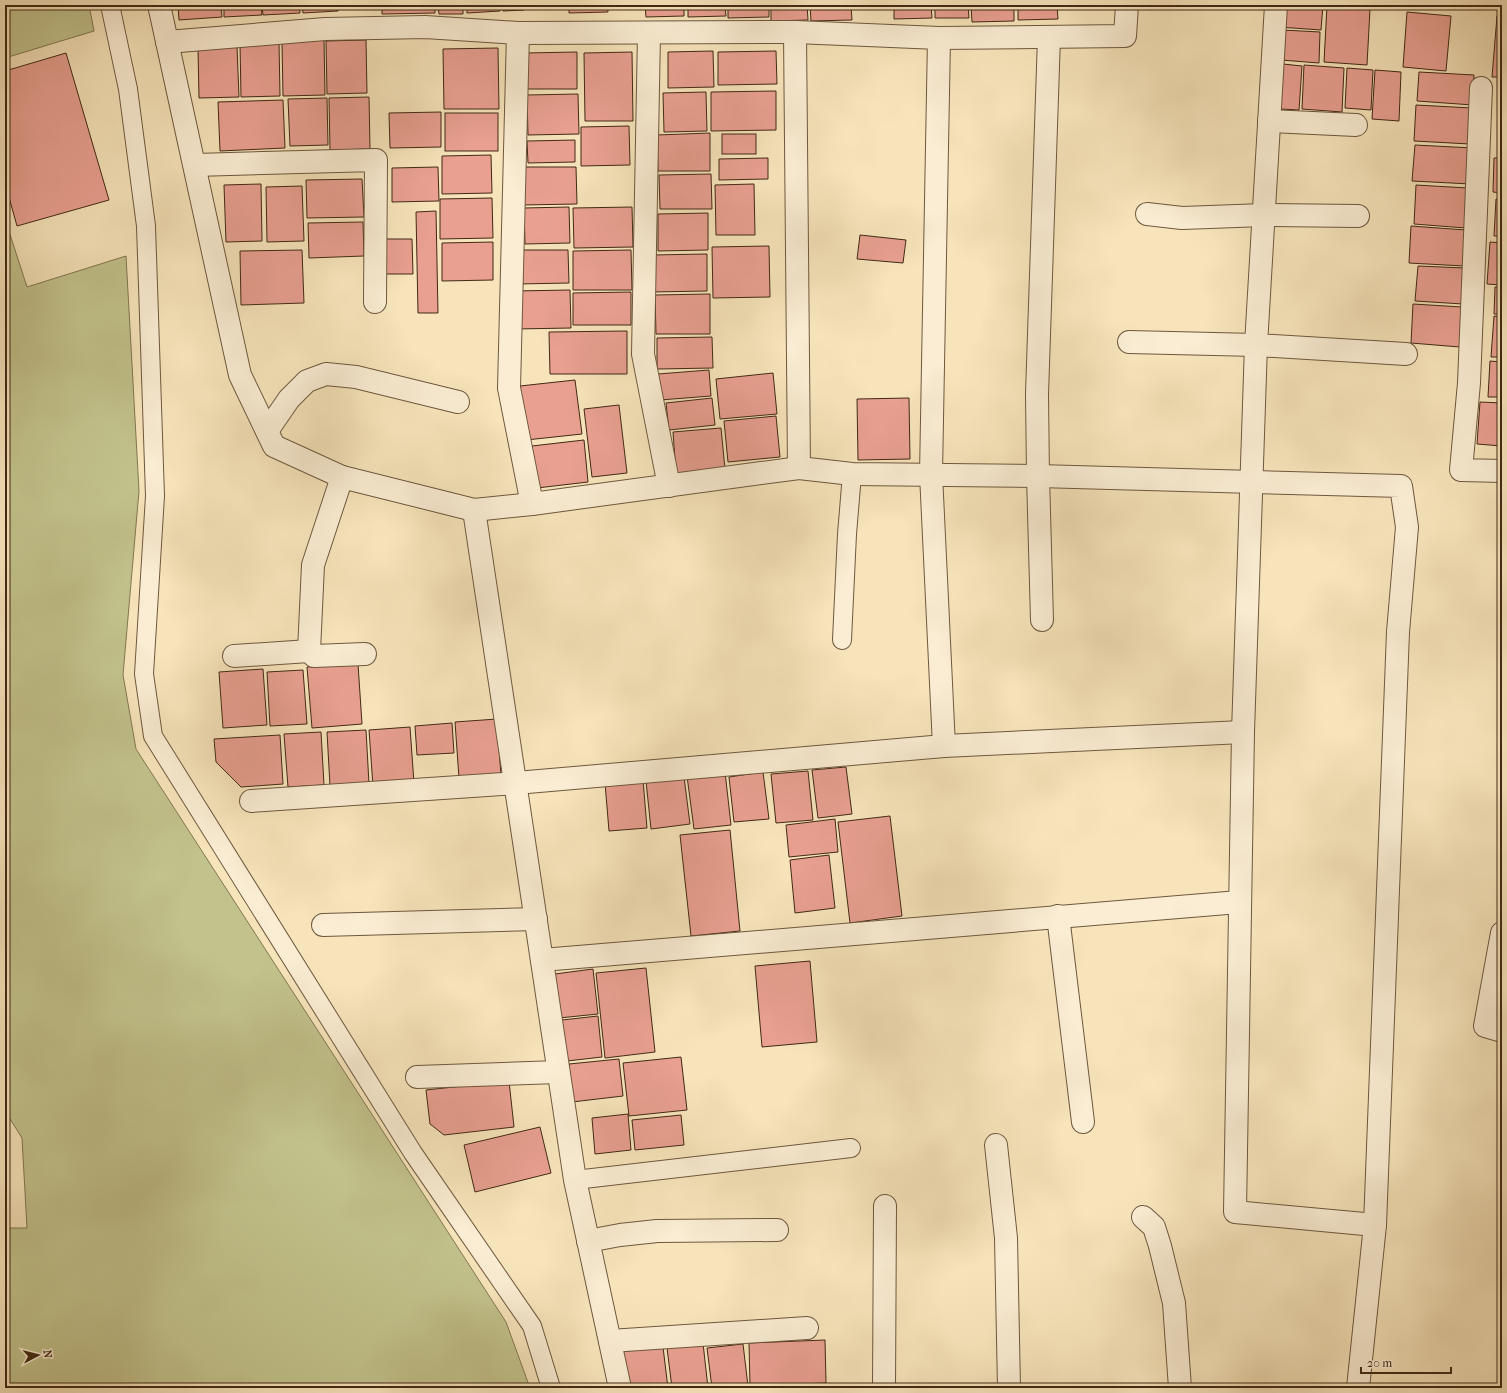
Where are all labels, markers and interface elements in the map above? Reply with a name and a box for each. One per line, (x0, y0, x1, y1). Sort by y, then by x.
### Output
north arrow (18, 1335, 58, 1375)
text: N (40, 1349, 54, 1359)
scale bar (1361, 1349, 1451, 1375)
text: 20 m (1367, 1356, 1392, 1370)

